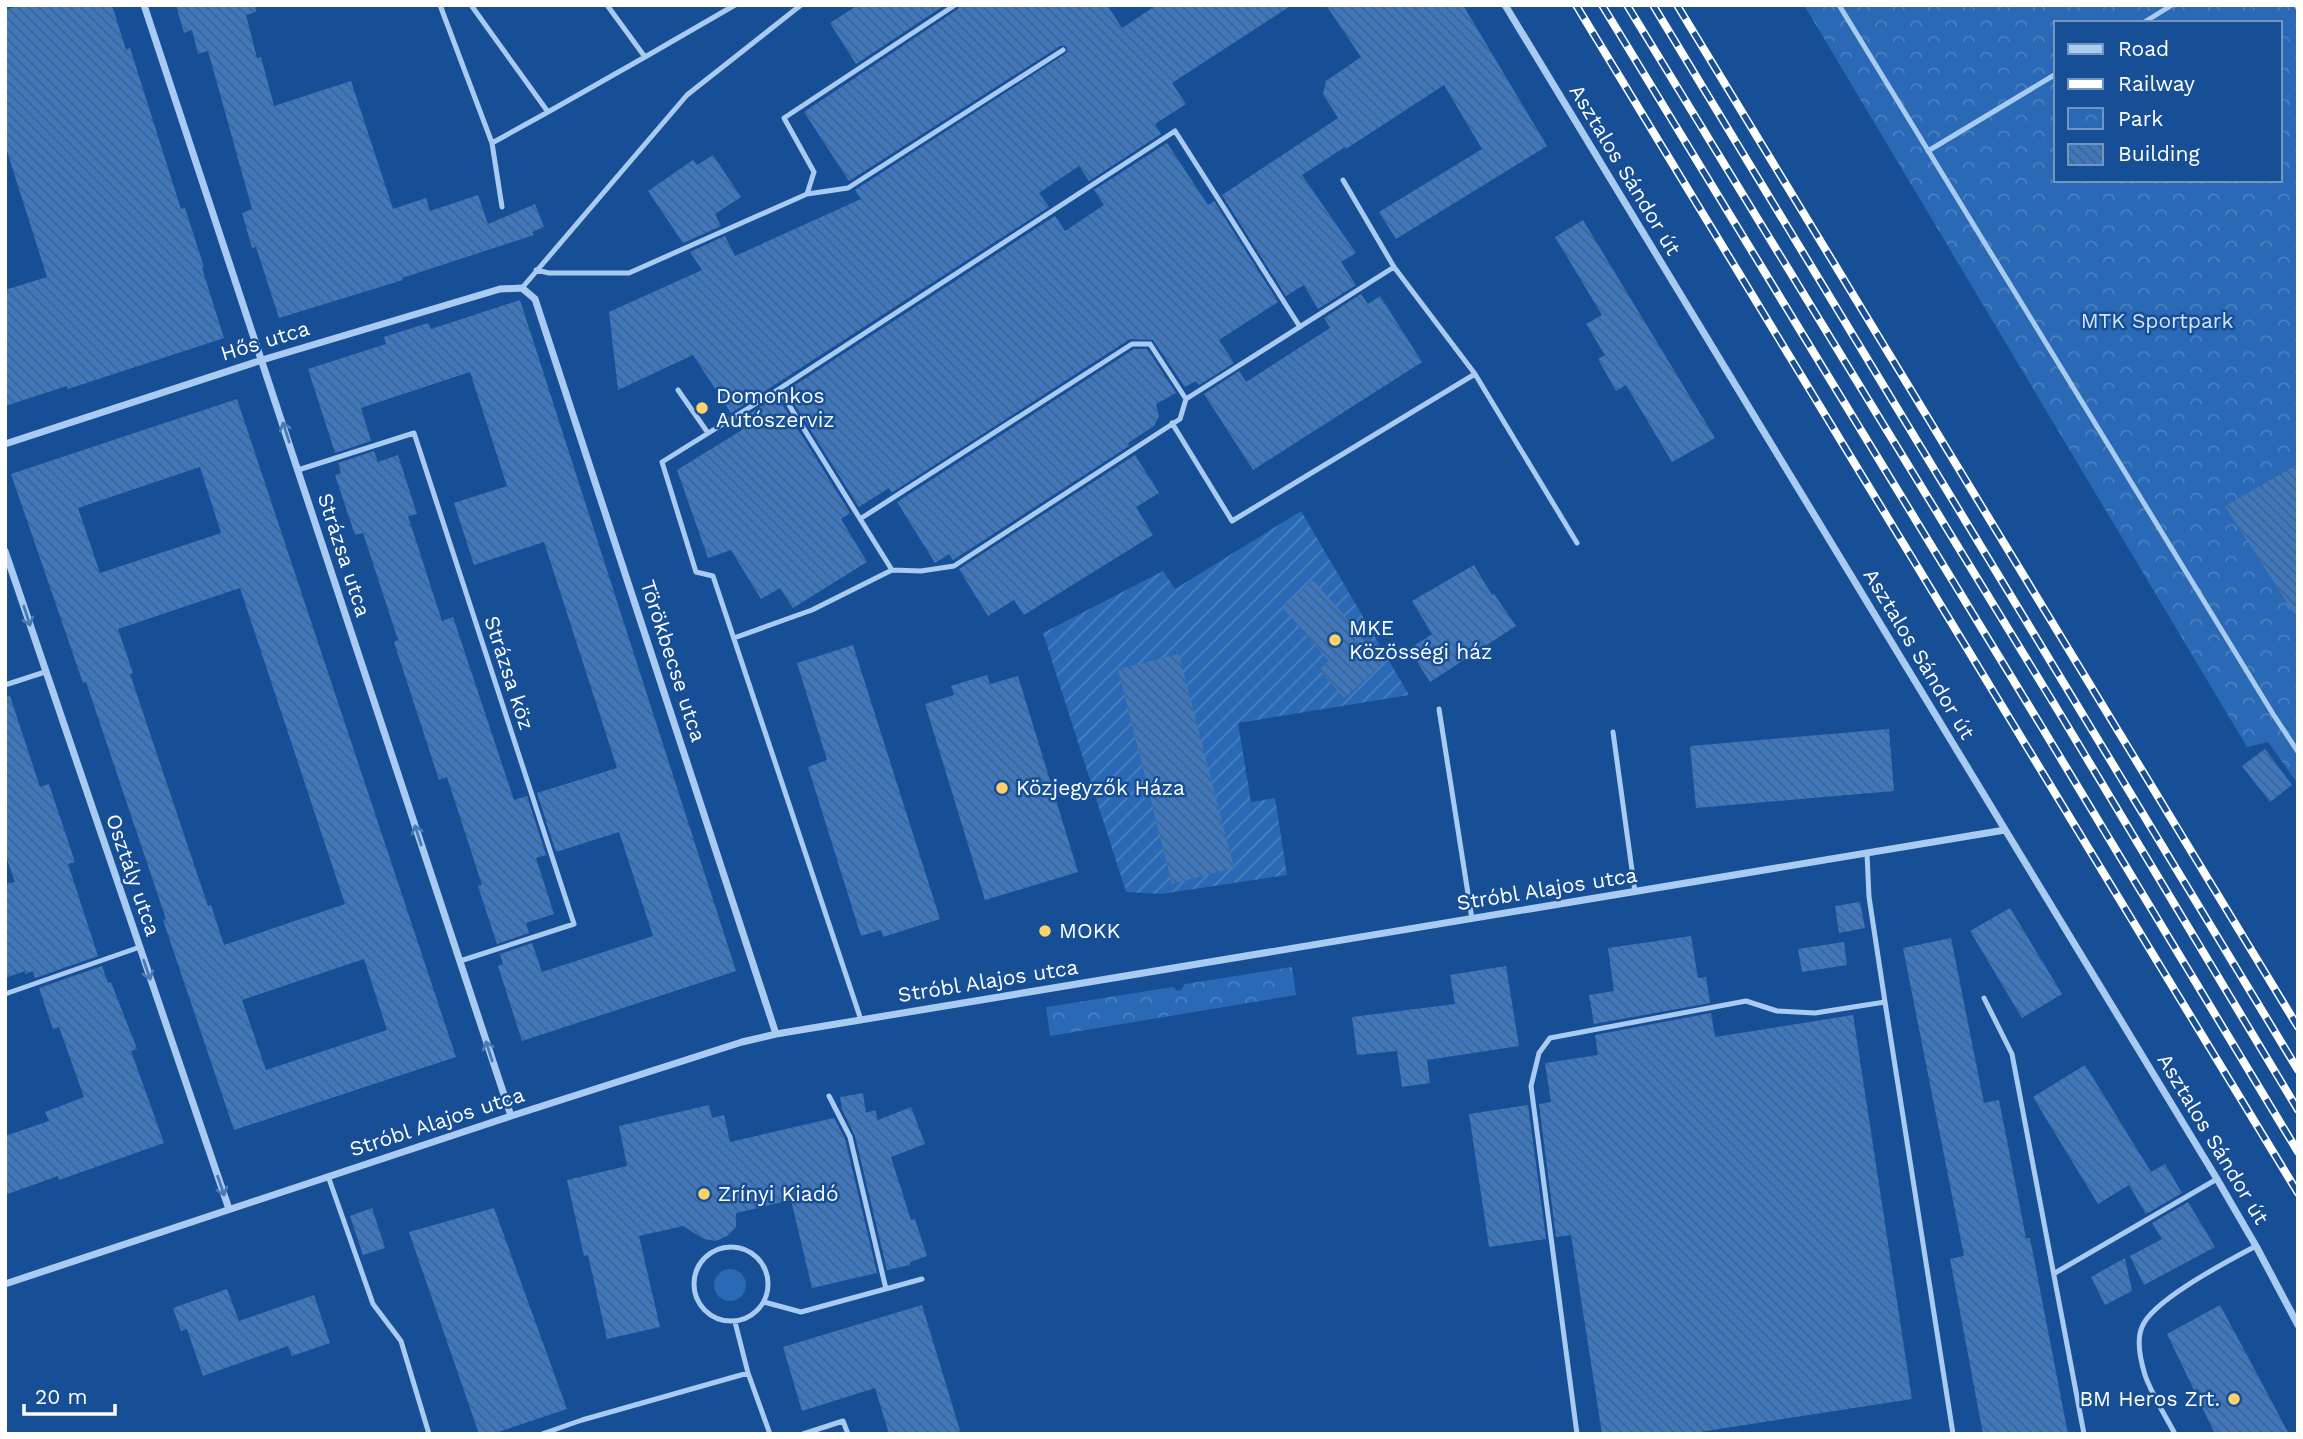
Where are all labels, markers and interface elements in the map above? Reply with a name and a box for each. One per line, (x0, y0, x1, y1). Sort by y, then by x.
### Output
legend (2054, 21, 2282, 182)
text: Road (2118, 36, 2169, 61)
text: Railway (2118, 71, 2195, 96)
street label: Asztalos Sándor út (1565, 80, 1686, 260)
text: Park (2118, 106, 2163, 131)
text: Building (2118, 141, 2200, 166)
park label: MTK Sportpark (2081, 308, 2233, 333)
street label: Hős utca (217, 315, 312, 366)
place label: Domonkos Autószerviz (716, 383, 835, 432)
marker: Domonkos Autószerviz (694, 400, 710, 416)
one-way arrow (278, 422, 291, 444)
street label: Strázsa utca (313, 490, 376, 620)
street label: Asztalos Sándor út (1859, 564, 1980, 744)
street label: Törökbecse utca (636, 577, 711, 745)
one-way arrow (22, 604, 34, 626)
street label: Strázsa köz (479, 613, 540, 733)
place label: MKE Közösségi ház (1349, 615, 1492, 664)
marker: MKE Közösségi ház (1327, 632, 1343, 648)
place label: Közjegyzők Háza (1016, 775, 1185, 800)
marker: Közjegyzők Háza (994, 780, 1010, 796)
street label: Osztály utca (101, 811, 166, 939)
one-way arrow (411, 824, 423, 846)
street label: Stróbl Alajos utca (1455, 862, 1639, 915)
place label: MOKK (1059, 918, 1120, 943)
marker: MOKK (1037, 923, 1053, 939)
street label: Stróbl Alajos utca (896, 954, 1080, 1007)
one-way arrow (142, 959, 154, 981)
one-way arrow (482, 1040, 495, 1062)
street label: Asztalos Sándor út (2153, 1049, 2274, 1229)
street label: Stróbl Alajos utca (346, 1081, 527, 1162)
one-way arrow (216, 1174, 228, 1196)
place label: Zrínyi Kiadó (718, 1181, 839, 1206)
marker: Zrínyi Kiadó (696, 1186, 712, 1202)
scale bar (24, 1372, 116, 1416)
text: 20 m (35, 1384, 87, 1409)
place label: BM Heros Zrt. (2079, 1386, 2220, 1411)
marker: BM Heros Zrt. (2226, 1391, 2242, 1407)

